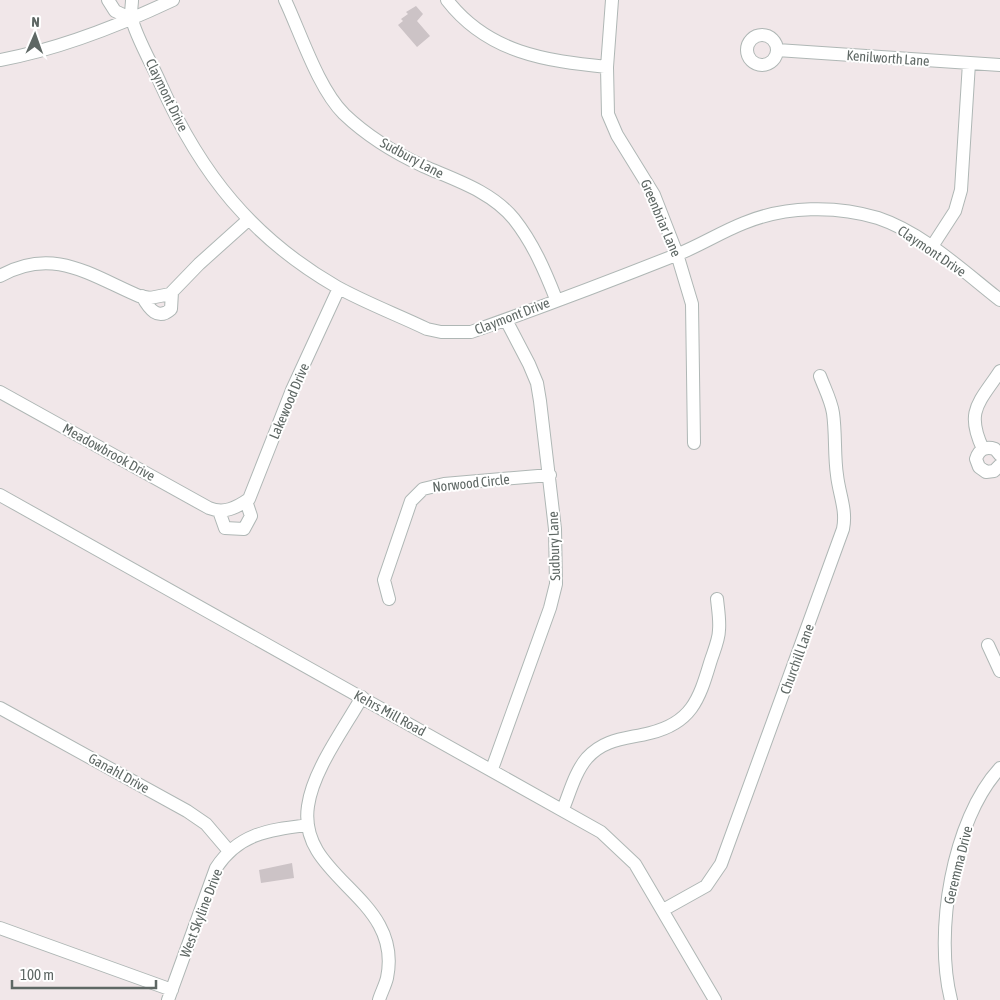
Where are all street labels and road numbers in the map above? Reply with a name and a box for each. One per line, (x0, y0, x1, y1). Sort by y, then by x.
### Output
street label: Kenilworth Lane (846, 47, 930, 69)
street label: Claymont Drive (143, 56, 191, 134)
street label: Sudbury Lane (378, 135, 446, 181)
street label: Greenbriar Lane (637, 177, 685, 259)
street label: Claymont Drive (895, 222, 969, 280)
street label: Claymont Drive (472, 294, 552, 338)
street label: Lakewood Drive (266, 361, 312, 441)
street label: Meadowbrook Drive (60, 420, 158, 484)
street label: Norwood Circle (432, 471, 510, 495)
street label: Sudbury Lane (545, 511, 563, 581)
street label: Churchill Lane (777, 622, 817, 696)
street label: Kehrs Mill Road (351, 687, 429, 739)
street label: Ganahl Drive (86, 750, 152, 796)
street label: Geremma Drive (941, 824, 975, 906)
street label: West Skyline Drive (177, 866, 225, 960)

